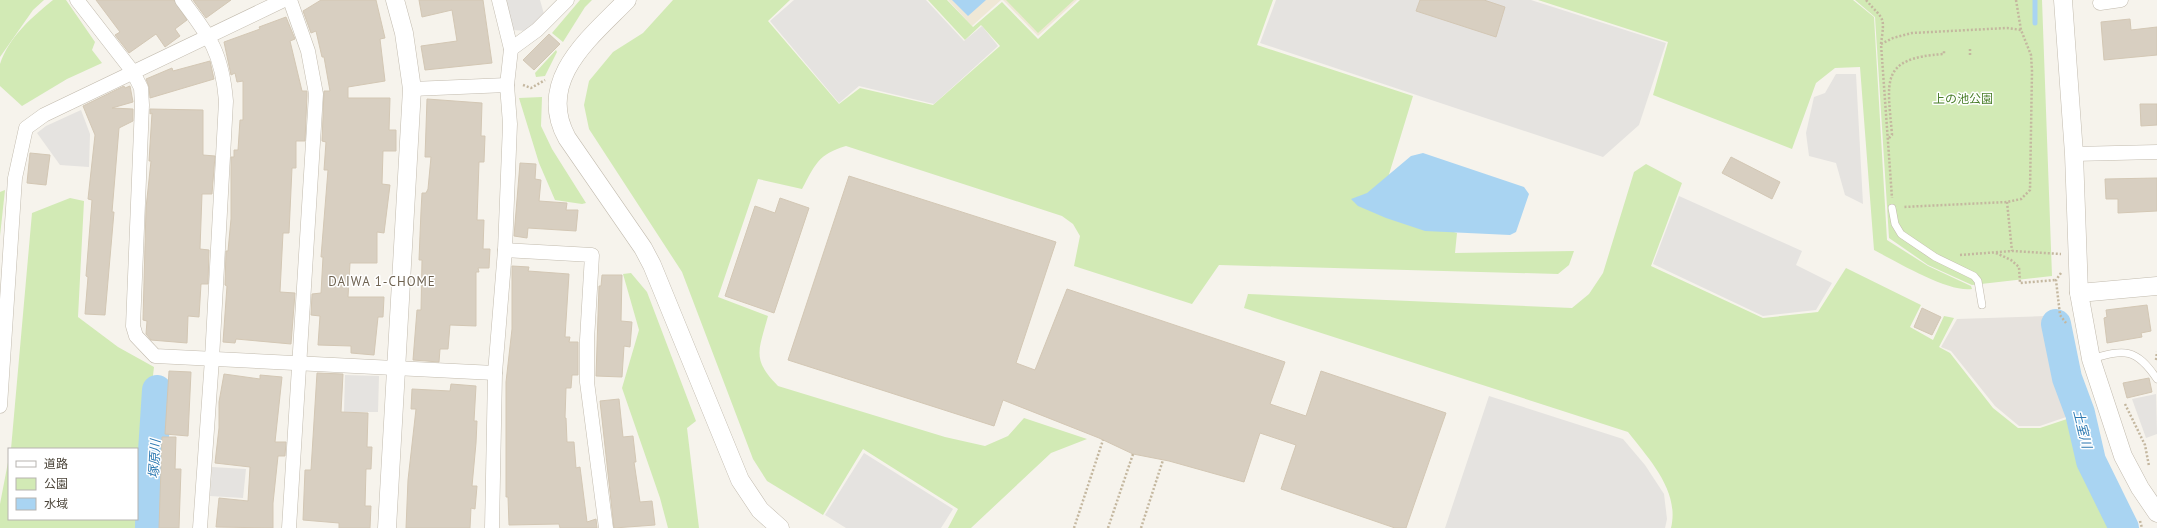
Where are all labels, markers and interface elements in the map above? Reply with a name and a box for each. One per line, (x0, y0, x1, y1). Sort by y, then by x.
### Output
park label: 上の池公園 (1933, 91, 1993, 106)
district label: DAIWA 1-CHOME (328, 273, 436, 290)
water label: 土室川 (2070, 408, 2096, 452)
water label: 塚原川 (145, 437, 164, 479)
legend (8, 448, 138, 520)
text: 道路 (44, 456, 68, 471)
text: 公園 (44, 476, 68, 491)
text: 水域 (44, 496, 68, 511)

